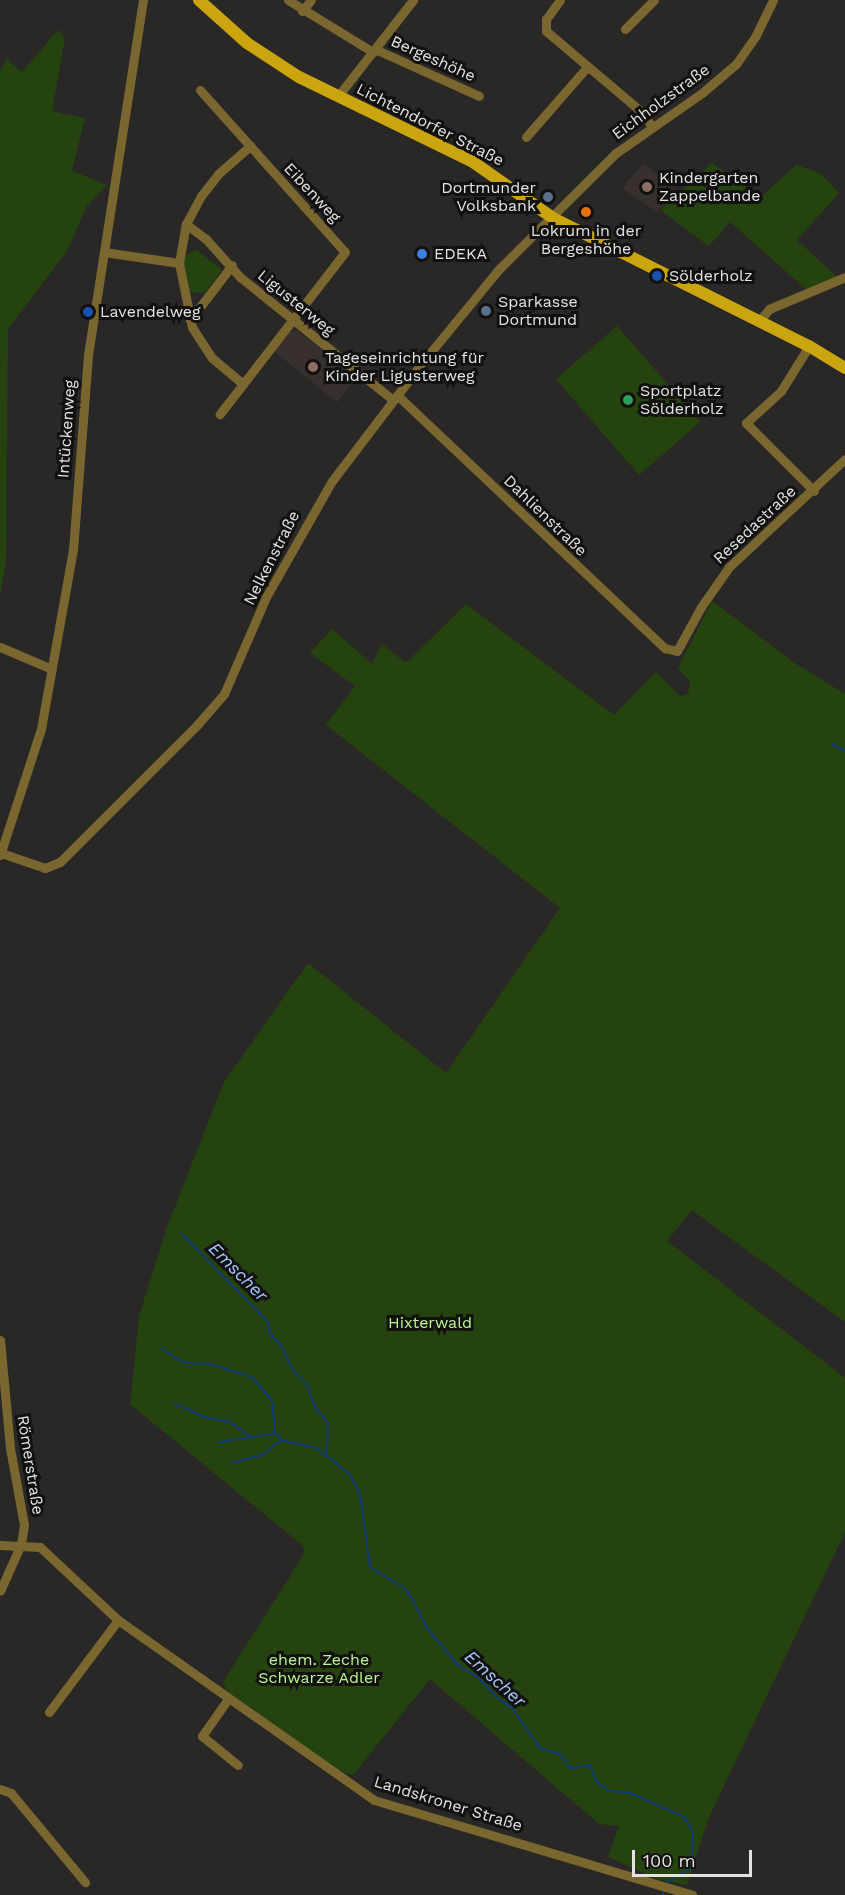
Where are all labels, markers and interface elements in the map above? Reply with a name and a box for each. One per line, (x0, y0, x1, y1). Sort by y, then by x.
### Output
street label: Bergeshöhe (388, 32, 478, 86)
street label: Eichholzstraße (608, 60, 714, 144)
street label: Lichtendorfer Straße (353, 79, 507, 171)
street label: Eibenweg (280, 159, 344, 227)
place label: Kindergarten Zappelbande (659, 168, 761, 206)
place label: Dortmunder Volksbank (441, 178, 536, 216)
marker: Kindergarten Zappelbande (640, 180, 654, 194)
marker: Dortmunder Volksbank (541, 190, 555, 204)
marker: Lokrum in der Bergeshöhe (579, 205, 593, 219)
place label: Lokrum in der Bergeshöhe (531, 221, 641, 259)
place label: EDEKA (434, 244, 487, 264)
marker: EDEKA (415, 247, 429, 261)
street label: Ligusterweg (253, 266, 339, 340)
place label: Sölderholz (669, 266, 752, 286)
marker: Sölderholz (650, 269, 664, 283)
place label: Sparkasse Dortmund (498, 292, 578, 330)
place label: Lavendelweg (100, 302, 201, 322)
marker: Sparkasse Dortmund (479, 304, 493, 318)
marker: Lavendelweg (81, 305, 95, 319)
place label: Tageseinrichtung für Kinder Ligusterweg (325, 348, 484, 386)
marker: Tageseinrichtung für Kinder Ligusterweg (306, 360, 320, 374)
street label: Intückenweg (54, 379, 80, 479)
place label: Sportplatz Sölderholz (640, 381, 723, 419)
marker: Sportplatz Sölderholz (621, 393, 635, 407)
street label: Dahlienstraße (499, 471, 591, 561)
street label: Resedastraße (710, 482, 800, 568)
street label: Nelkenstraße (240, 508, 304, 608)
water label: Emscher (204, 1238, 272, 1306)
park label: Hixterwald (388, 1313, 472, 1333)
street label: Römerstraße (13, 1414, 47, 1516)
water label: Emscher (460, 1646, 530, 1712)
park label: ehem. Zeche Schwarze Adler (258, 1650, 380, 1688)
street label: Landskroner Straße (371, 1772, 525, 1836)
scale bar (635, 1838, 755, 1876)
text: 100 m (643, 1850, 696, 1871)

